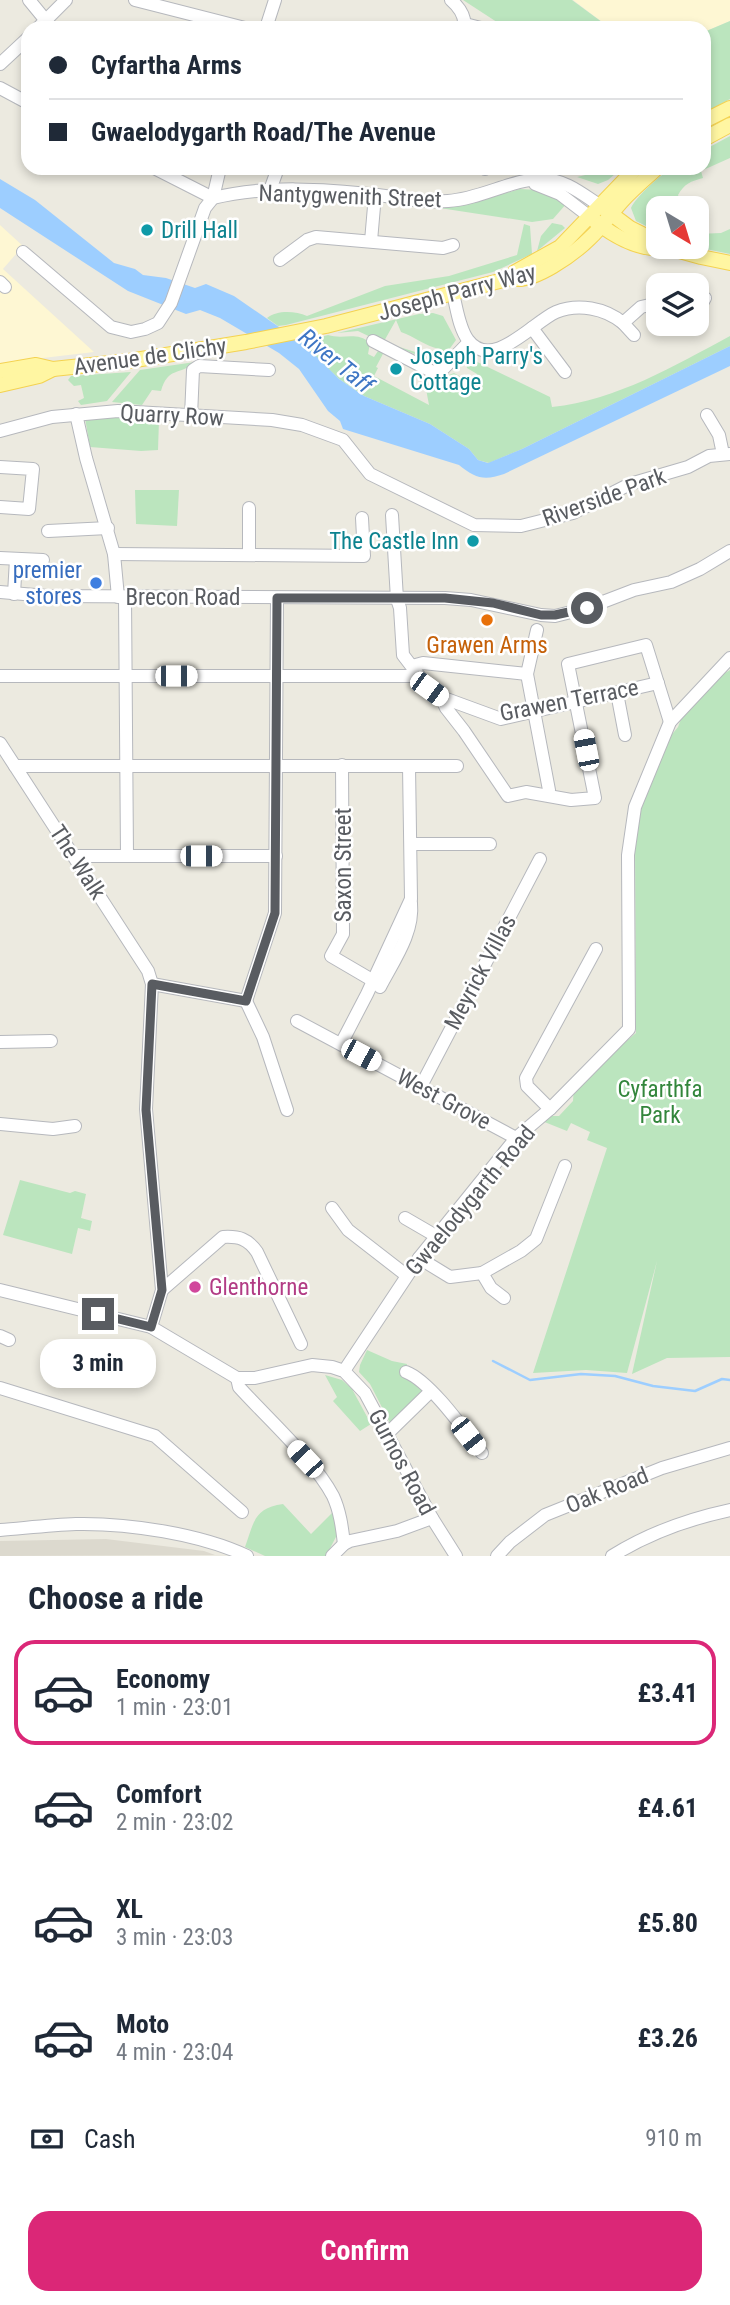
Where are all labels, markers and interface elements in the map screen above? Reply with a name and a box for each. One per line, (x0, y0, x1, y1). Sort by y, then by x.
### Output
text: Cyfartha Arms (91, 50, 242, 80)
text: Gwaelodygarth Road/The Avenue (91, 117, 436, 147)
street label: Nantygwenith Street (258, 180, 442, 213)
north arrow (646, 196, 709, 259)
map controls (646, 196, 709, 336)
place label: Drill Hall (161, 217, 238, 244)
marker: Drill Hall (139, 222, 155, 238)
street label: Joseph Parry Way (375, 258, 539, 326)
button: layers (646, 273, 709, 336)
water label: River Taff (293, 323, 381, 401)
street label: Avenue de Clichy (72, 332, 229, 381)
place label: Joseph Parry's Cottage (410, 343, 543, 396)
marker: Joseph Parry's Cottage (388, 361, 404, 377)
street label: Quarry Row (119, 399, 225, 432)
street label: Riverside Park (539, 462, 670, 532)
place label: The Castle Inn (329, 528, 459, 555)
marker: The Castle Inn (465, 533, 481, 549)
place label: premier stores (13, 557, 82, 610)
marker: premier stores (88, 575, 104, 591)
street label: Brecon Road (126, 584, 240, 611)
route start (571, 592, 603, 624)
marker: Grawen Arms (479, 612, 495, 628)
place label: Grawen Arms (426, 632, 548, 659)
car (156, 666, 198, 687)
car (406, 668, 453, 710)
street label: Grawen Terrace (498, 674, 641, 727)
car (572, 727, 601, 773)
street label: Saxon Street (330, 808, 357, 922)
street label: The Walk (44, 820, 112, 905)
car (181, 846, 223, 867)
street label: Meyrick Villas (439, 910, 522, 1034)
car (338, 1036, 385, 1074)
street label: West Grove (392, 1063, 495, 1135)
park label: Cyfarthfa Park (618, 1076, 702, 1129)
street label: Gwaelodygarth Road (400, 1120, 541, 1281)
place label: Glenthorne (209, 1274, 308, 1301)
marker: Glenthorne (187, 1279, 203, 1295)
route end (82, 1298, 114, 1330)
callout: 3 min (40, 1338, 156, 1388)
text: 3 min (72, 1350, 124, 1377)
street label: Gurnos Road (362, 1405, 441, 1520)
car (447, 1413, 490, 1459)
car (283, 1436, 328, 1482)
street label: Oak Road (562, 1462, 652, 1519)
text: Choose a ride (28, 1579, 203, 1617)
icon: car (32, 1661, 95, 1724)
text: Economy (116, 1664, 210, 1694)
text: £3.41 (637, 1678, 698, 1708)
text: 1 min · 23:01 (116, 1694, 233, 1721)
icon: car (32, 1776, 95, 1839)
text: Comfort (116, 1779, 202, 1809)
text: £4.61 (637, 1793, 698, 1823)
text: 2 min · 23:02 (116, 1809, 233, 1836)
icon: car (32, 1891, 95, 1954)
text: XL (116, 1894, 143, 1924)
text: £5.80 (637, 1908, 698, 1938)
text: 3 min · 23:03 (116, 1924, 233, 1951)
icon: car (32, 2006, 95, 2069)
text: Moto (116, 2009, 169, 2039)
text: £3.26 (637, 2023, 698, 2053)
text: 4 min · 23:04 (116, 2039, 233, 2066)
icon: cash (28, 2120, 66, 2158)
text: Cash (84, 2124, 136, 2154)
text: 910 m (645, 2125, 702, 2152)
button: Confirm (28, 2211, 702, 2291)

